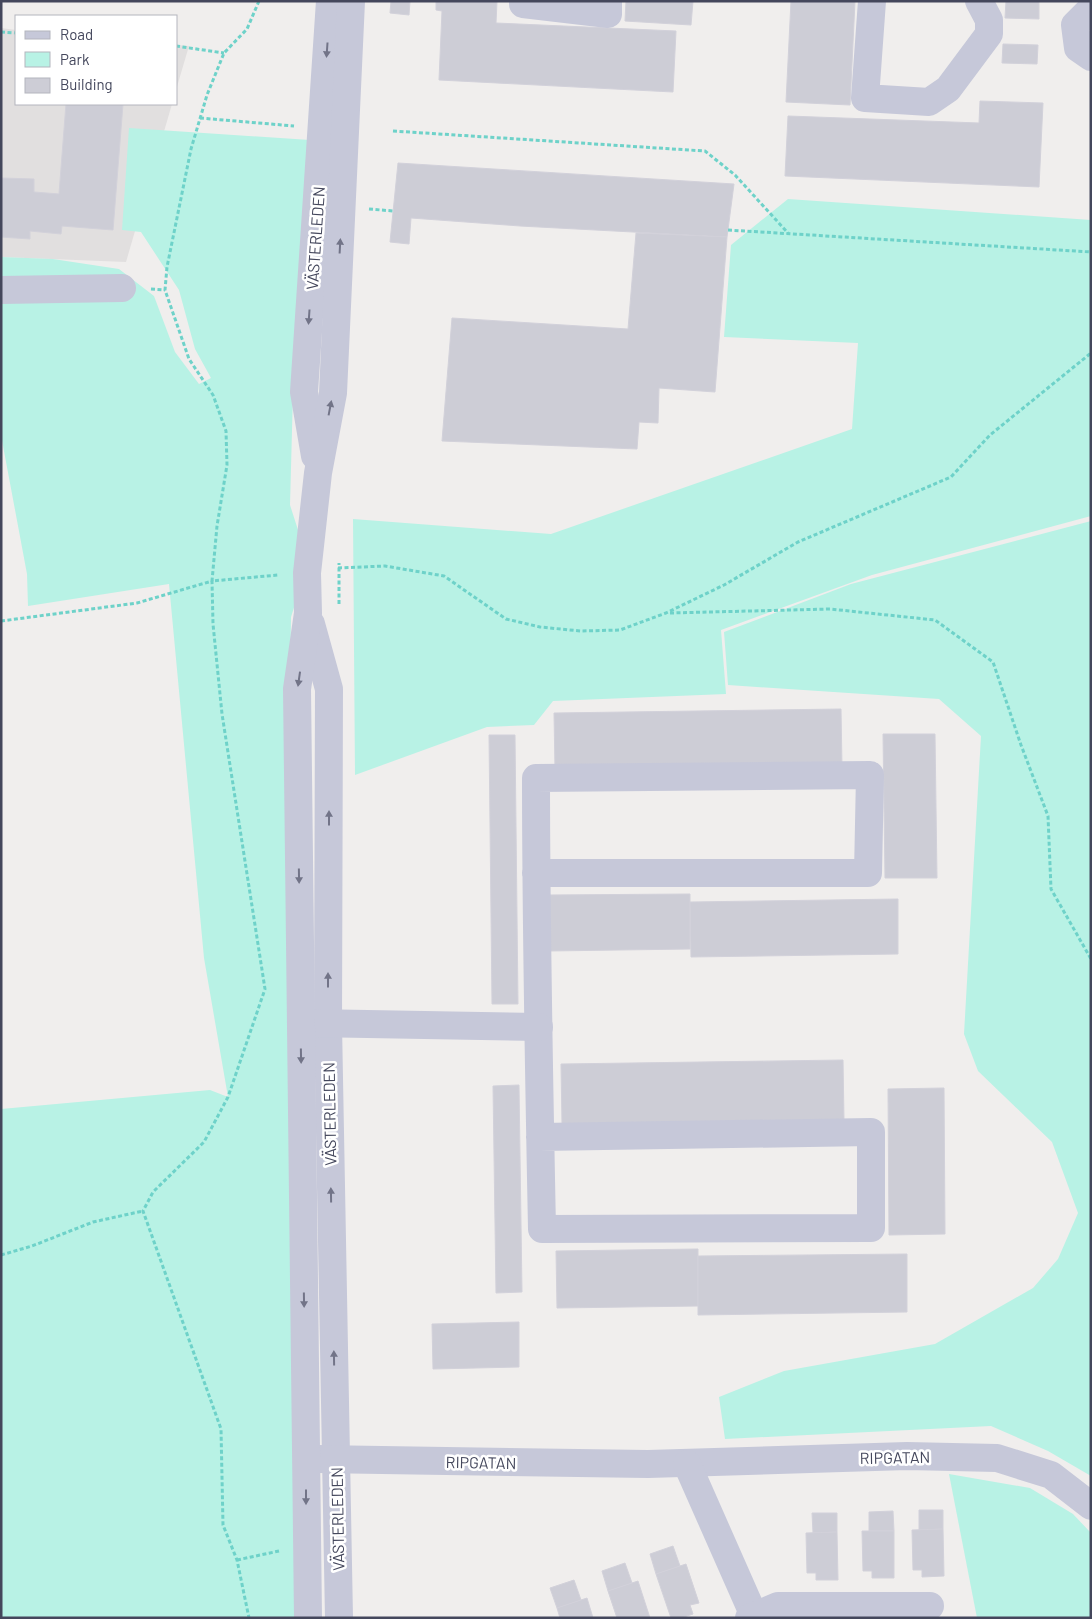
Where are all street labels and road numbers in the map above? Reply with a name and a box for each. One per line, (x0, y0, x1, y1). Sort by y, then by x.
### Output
street label: VÄSTERLEDEN (302, 186, 328, 290)
street label: VÄSTERLEDEN (319, 1062, 339, 1166)
street label: RIPGATAN (860, 1447, 930, 1467)
street label: RIPGATAN (446, 1452, 516, 1472)
street label: VÄSTERLEDEN (327, 1467, 347, 1571)

